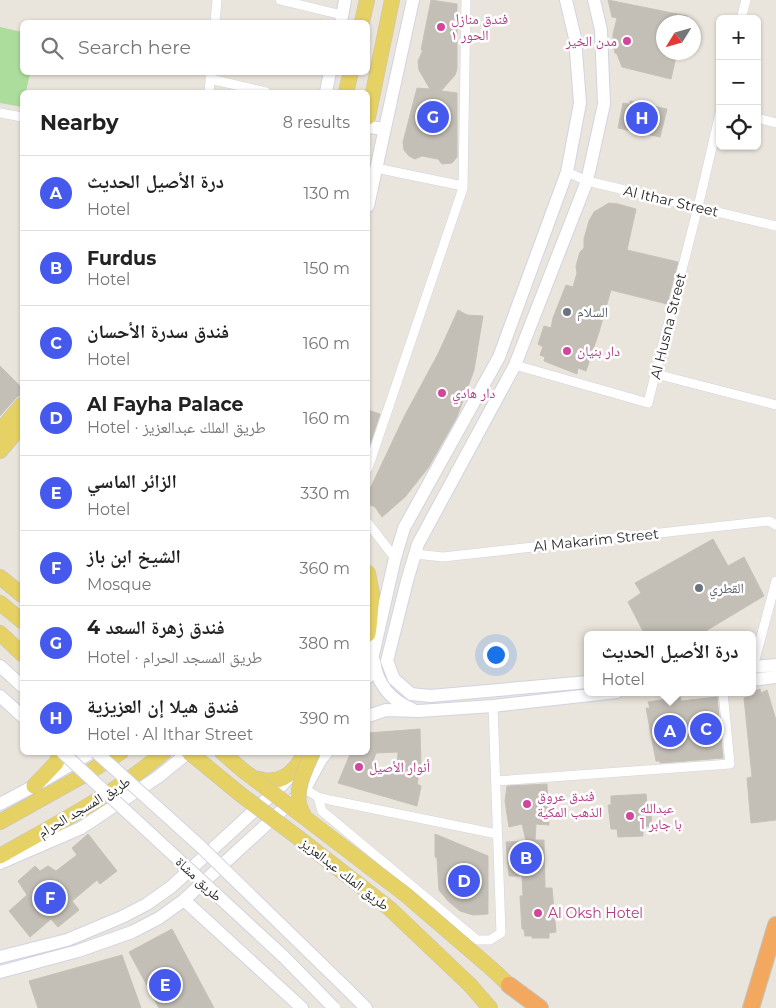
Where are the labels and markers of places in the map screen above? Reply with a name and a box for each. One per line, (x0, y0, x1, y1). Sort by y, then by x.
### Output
place label: فندق منازل الحور ١ (451, 10, 508, 44)
marker: فندق منازل الحور ١ (435, 21, 447, 33)
place label: مدن الخير (565, 32, 617, 50)
marker: مدن الخير (621, 35, 633, 47)
pin: G (417, 98, 449, 136)
pin: H (626, 99, 658, 137)
place label: السلام (577, 303, 608, 322)
marker: السلام (561, 306, 573, 318)
place label: دار بنيان (577, 342, 620, 360)
marker: دار بنيان (561, 345, 573, 357)
place label: دار هادي (452, 384, 496, 405)
marker: دار هادي (436, 387, 448, 399)
place label: القطري (709, 579, 744, 600)
marker: القطري (693, 582, 705, 594)
pin: C (690, 710, 722, 748)
pin: A (654, 712, 686, 750)
place label: أنوار الأصيل (369, 758, 430, 776)
marker: أنوار الأصيل (353, 761, 365, 773)
place label: فندق عروق الذهب المكية (537, 787, 602, 821)
marker: فندق عروق الذهب المكية (521, 798, 533, 810)
place label: عبدالله با جابر 1 (640, 799, 682, 833)
marker: عبدالله با جابر 1 (624, 810, 636, 822)
pin: B (510, 839, 542, 877)
pin: D (448, 862, 480, 900)
pin: F (34, 879, 66, 917)
place label: Al Oksh Hotel (548, 904, 643, 922)
marker: Al Oksh Hotel (532, 907, 544, 919)
pin: E (149, 966, 181, 1004)

